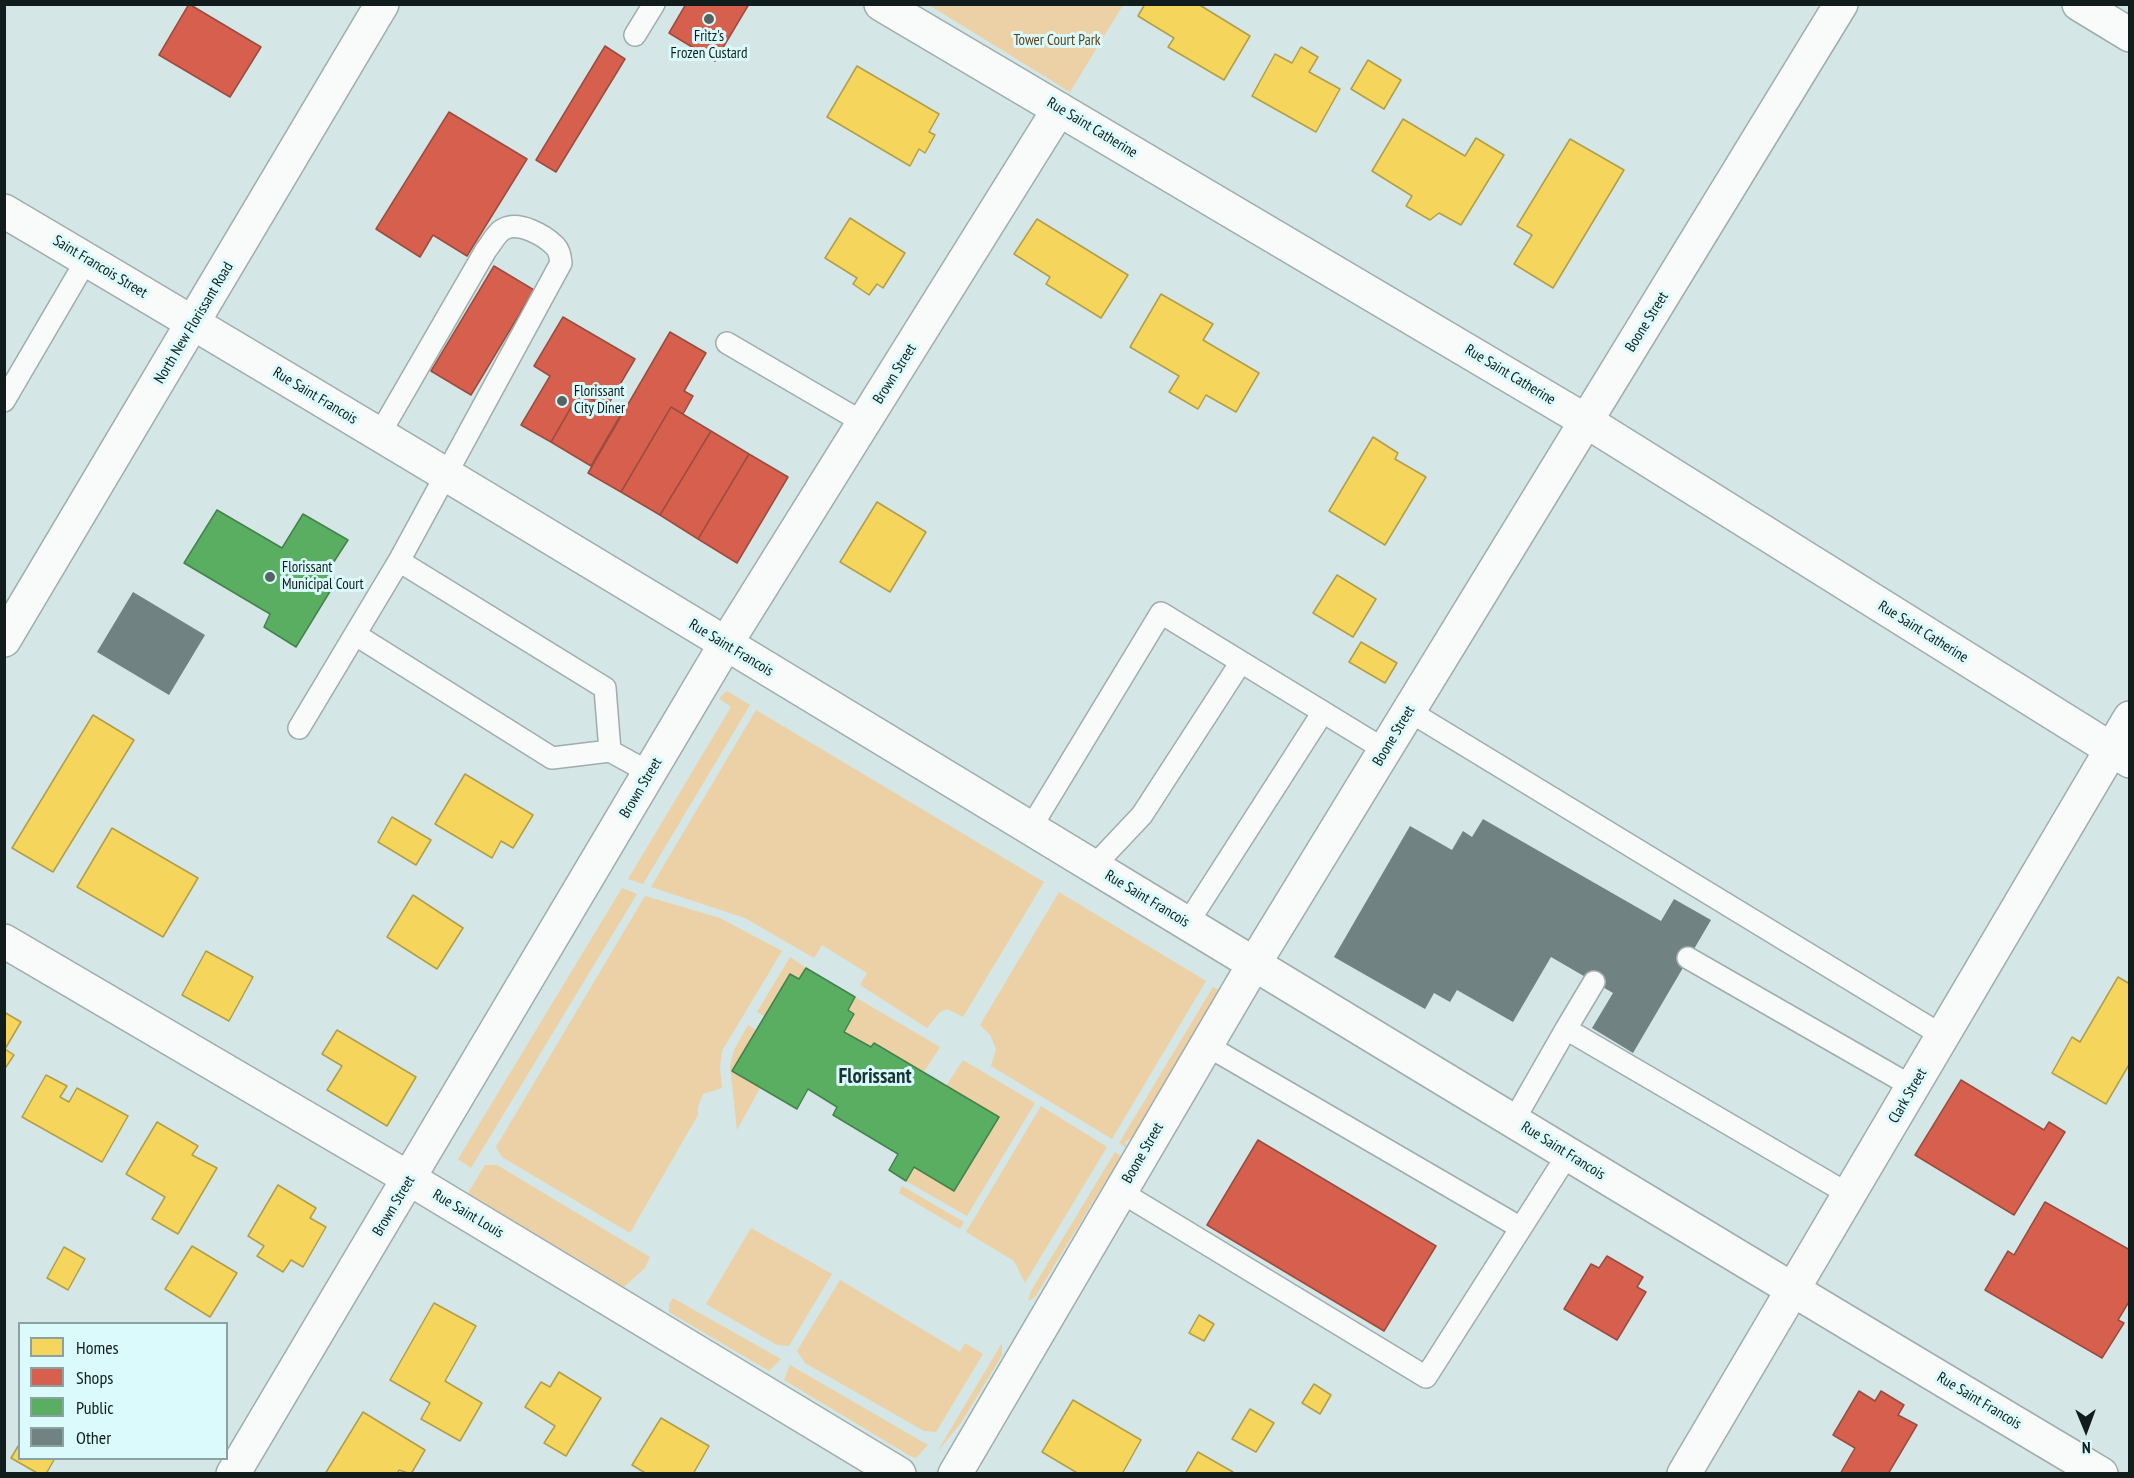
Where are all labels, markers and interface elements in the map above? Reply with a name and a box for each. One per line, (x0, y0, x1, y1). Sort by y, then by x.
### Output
marker: Fritz's Frozen Custard (702, 12, 716, 26)
place label: Fritz's Frozen Custard (671, 28, 747, 63)
park label: Tower Court Park (1013, 32, 1101, 50)
street label: Rue Saint Catherine (1043, 94, 1141, 162)
street label: Saint Francois Street (50, 232, 150, 302)
street label: North New Florissant Road (151, 259, 237, 387)
street label: Boone Street (1622, 289, 1672, 355)
street label: Brown Street (870, 341, 920, 407)
street label: Rue Saint Catherine (1461, 341, 1559, 409)
street label: Rue Saint Francois (269, 364, 361, 428)
place label: Florissant City Diner (574, 383, 625, 418)
marker: Florissant City Diner (555, 394, 569, 408)
place label: Florissant Municipal Court (282, 559, 364, 594)
marker: Florissant Municipal Court (263, 570, 277, 584)
street label: Rue Saint Catherine (1875, 597, 1971, 667)
street label: Rue Saint Francois (685, 616, 777, 680)
street label: Boone Street (1369, 703, 1419, 769)
street label: Brown Street (616, 755, 666, 821)
street label: Rue Saint Francois (1101, 867, 1193, 931)
district label: Florissant (838, 1064, 912, 1090)
street label: Clark Street (1885, 1065, 1931, 1127)
street label: Rue Saint Francois (1518, 1118, 1608, 1184)
street label: Boone Street (1118, 1119, 1168, 1187)
street label: Brown Street (369, 1173, 419, 1239)
street label: Rue Saint Louis (429, 1186, 507, 1242)
legend (18, 1322, 228, 1460)
text: Homes (76, 1336, 119, 1359)
text: Shops (76, 1366, 113, 1389)
street label: Rue Saint Francois (1933, 1369, 2025, 1433)
text: Public (76, 1396, 114, 1419)
north arrow (2056, 1400, 2116, 1460)
text: Other (76, 1426, 111, 1449)
text: N (2082, 1438, 2091, 1458)

